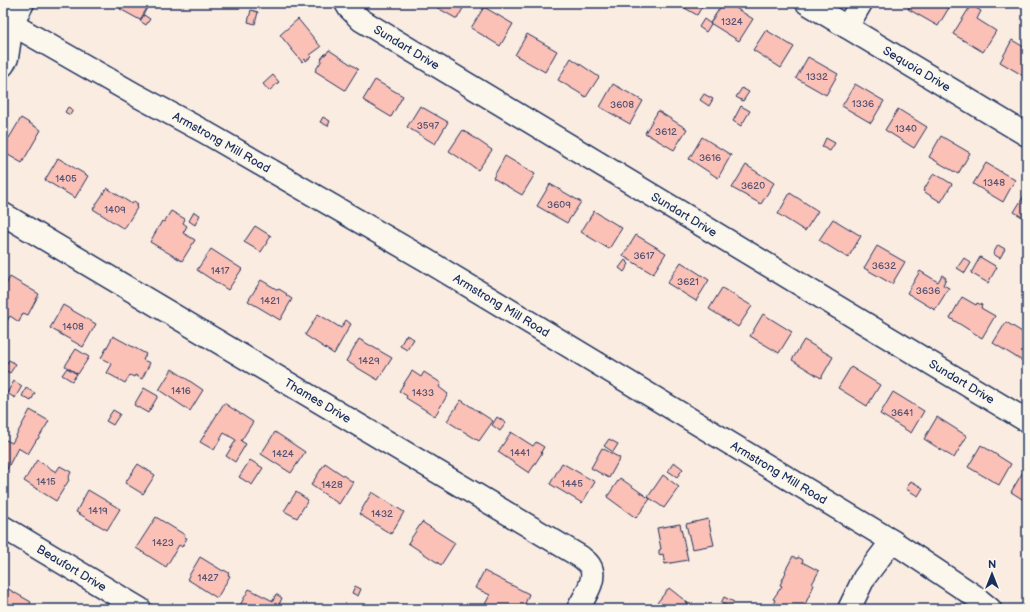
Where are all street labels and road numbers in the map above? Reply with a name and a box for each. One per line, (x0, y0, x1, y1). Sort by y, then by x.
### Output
street label: Sundart Drive (371, 22, 442, 73)
street label: Sequoia Drive (880, 43, 953, 95)
street label: Armstrong Mill Road (170, 109, 273, 176)
street label: Sundart Drive (648, 189, 719, 241)
street label: Armstrong Mill Road (450, 271, 552, 341)
street label: Sundart Drive (926, 357, 997, 408)
street label: Thames Drive (281, 376, 354, 427)
street label: Armstrong Mill Road (728, 438, 830, 508)
street label: Beaufort Drive (34, 542, 109, 595)

